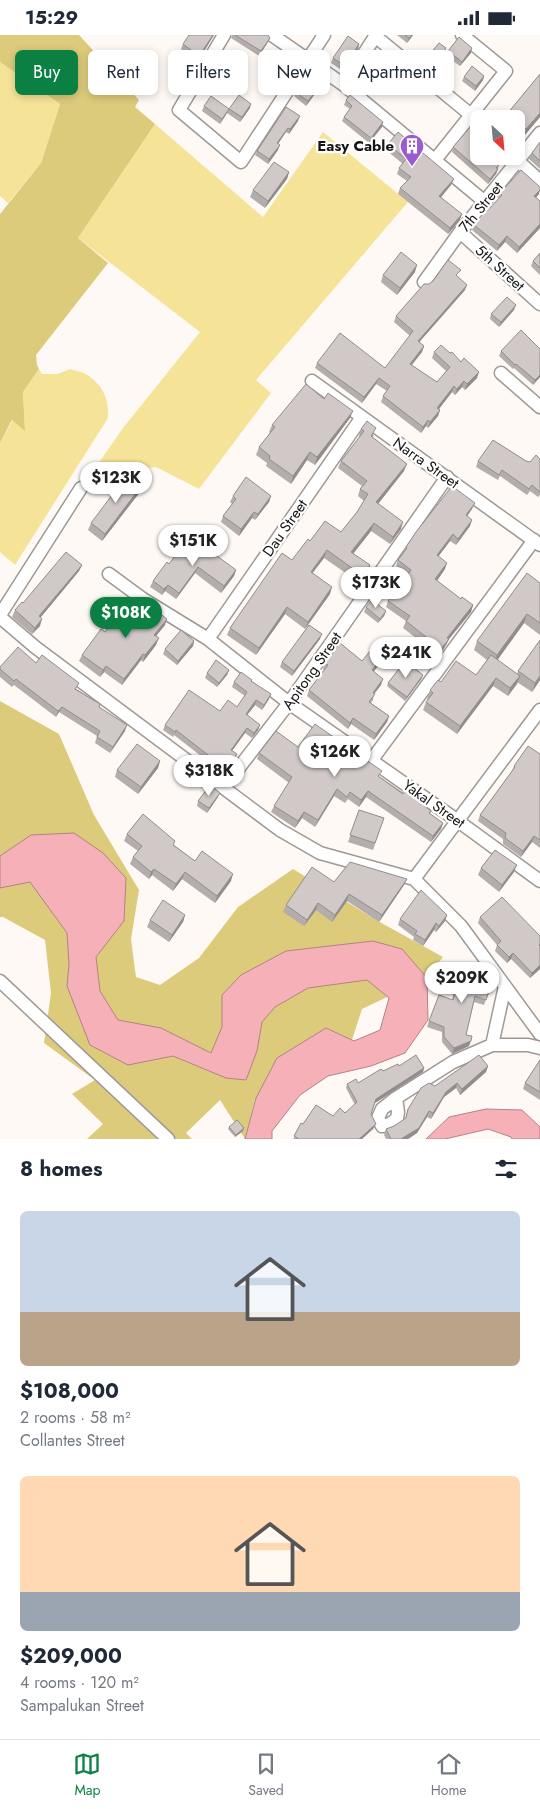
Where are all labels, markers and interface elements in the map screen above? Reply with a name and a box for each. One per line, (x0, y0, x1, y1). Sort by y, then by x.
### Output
text: 15:29 (25, 4, 78, 31)
chip: Buy (15, 50, 78, 95)
chip: Rent (88, 50, 158, 95)
chip: Filters (168, 50, 248, 95)
chip: New (258, 50, 330, 95)
chip: Apartment (340, 50, 454, 95)
north arrow (470, 110, 525, 165)
map controls (470, 110, 525, 165)
building icon: Easy Cable (399, 133, 425, 167)
place label: Easy Cable (317, 135, 394, 157)
street label: 7th Street (454, 177, 509, 237)
street label: 5th Street (470, 240, 530, 297)
street label: Narra Street (388, 432, 464, 494)
pin: $123K (81, 461, 151, 504)
text: $123K (91, 466, 141, 489)
street label: Dau Street (257, 495, 313, 561)
pin: $151K (158, 525, 228, 567)
text: $151K (169, 529, 217, 552)
pin: $173K (341, 567, 411, 609)
text: $173K (352, 571, 400, 594)
pin: $108K (91, 597, 161, 639)
text: $108K (101, 601, 151, 624)
street label: Apitong Street (277, 627, 347, 715)
pin: $241K (371, 637, 441, 679)
text: $241K (381, 641, 431, 664)
pin: $126K (300, 735, 370, 778)
text: $126K (310, 740, 360, 763)
pin: $318K (174, 755, 244, 797)
text: $318K (184, 759, 234, 782)
street label: Yakal Street (398, 774, 470, 834)
pin: $209K (427, 961, 497, 1004)
text: $209K (436, 966, 488, 989)
text: 8 homes (20, 1154, 103, 1184)
icon: filters (492, 1155, 520, 1183)
icon: home (225, 1244, 315, 1334)
text: $108,000 (20, 1376, 119, 1406)
text: 2 rooms · 58 m² (20, 1406, 131, 1429)
text: Collantes Street (20, 1429, 125, 1452)
icon: home (225, 1509, 315, 1599)
text: $209,000 (20, 1641, 122, 1671)
text: 4 rooms · 120 m² (20, 1671, 139, 1694)
text: Sampalukan Street (20, 1694, 144, 1717)
tab: Map (73, 1750, 101, 1800)
tab: Saved (248, 1750, 284, 1800)
tab: Home (431, 1750, 467, 1800)

